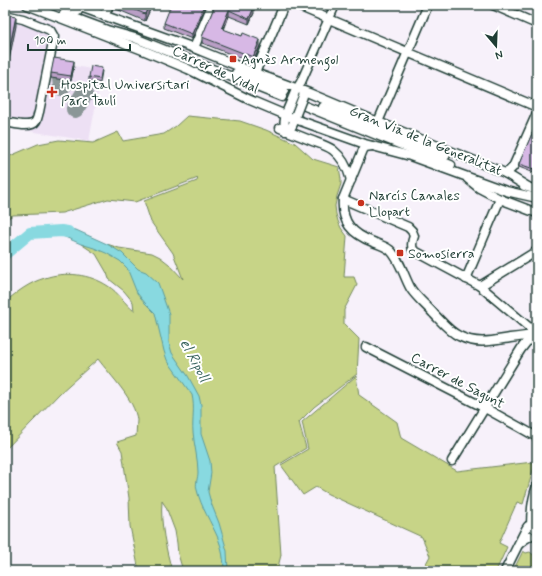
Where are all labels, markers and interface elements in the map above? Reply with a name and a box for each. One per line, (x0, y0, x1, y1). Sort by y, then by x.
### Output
scale bar (28, 26, 130, 52)
north arrow (476, 26, 516, 66)
text: 100 m (34, 33, 66, 49)
street label: Carrer de Vidal (169, 42, 262, 98)
text: N (493, 47, 505, 62)
place label: Agnès Armengol (241, 51, 339, 71)
marker: Agnès Armengol (228, 54, 238, 64)
place label: Hospital Universitari Parc Taulí (61, 76, 189, 110)
marker: Hospital Universitari Parc Taulí (46, 86, 58, 98)
street label: Gran Via de la Generalitat (347, 102, 505, 180)
place label: Narcís Canales Llopart (369, 187, 460, 221)
marker: Narcís Canales Llopart (356, 198, 366, 208)
place label: Somosierra (408, 245, 475, 263)
marker: Somosierra (395, 248, 405, 258)
water label: el Ripoll (174, 335, 214, 387)
street label: Carrer de Sagunt (408, 349, 508, 413)

